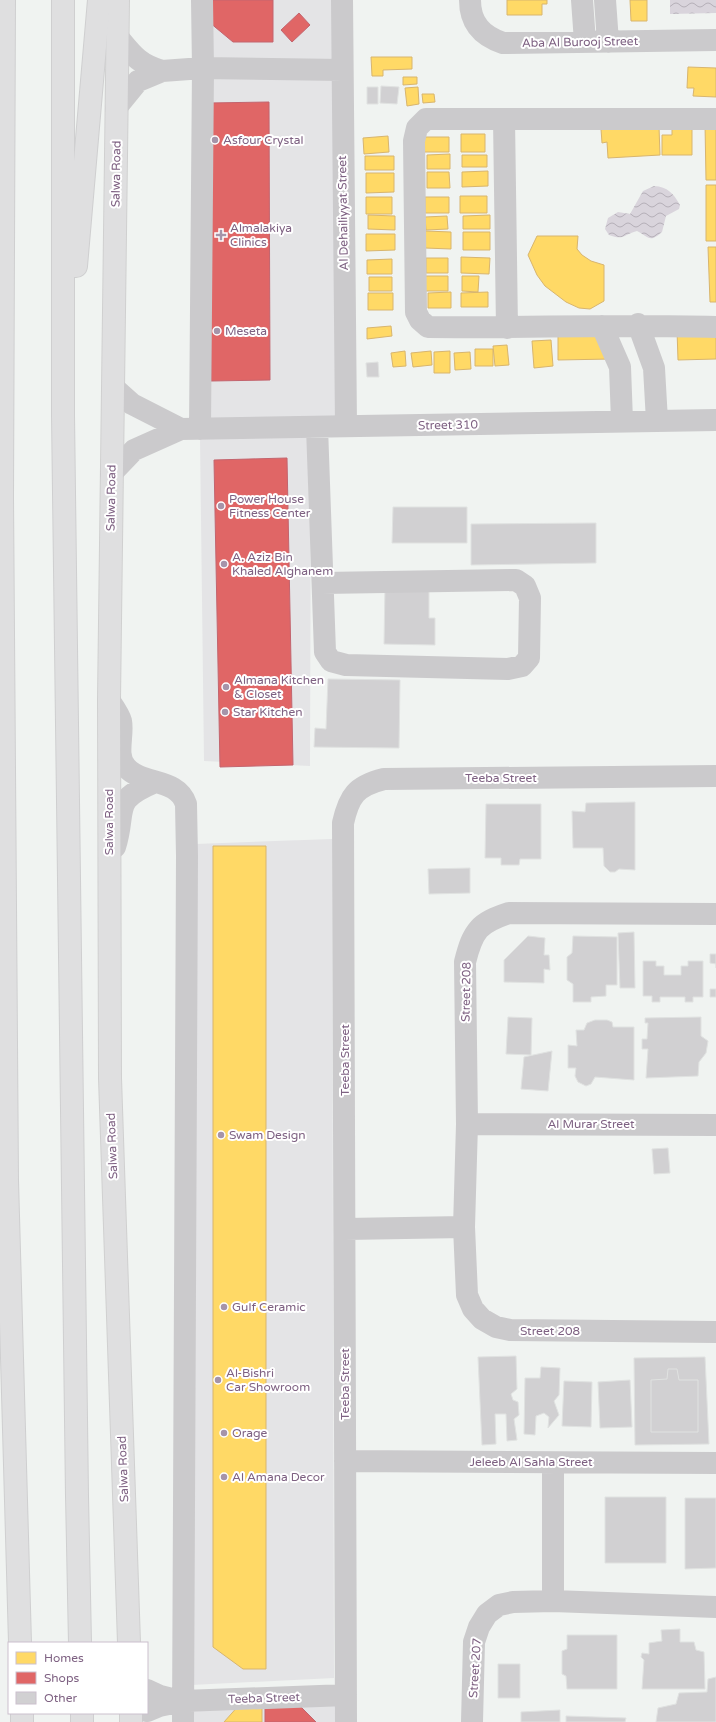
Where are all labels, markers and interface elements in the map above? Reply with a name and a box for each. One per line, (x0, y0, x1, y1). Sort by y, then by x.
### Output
street label: Aba Al Burooj Street (522, 34, 639, 50)
place label: Asfour Crystal (223, 133, 304, 147)
marker: Asfour Crystal (210, 135, 220, 145)
street label: Salwa Road (108, 141, 124, 207)
street label: Al Dehailiyyat Street (335, 155, 351, 271)
place label: Almalakiya Clinics (230, 221, 292, 249)
marker: Almalakiya Clinics (215, 229, 227, 241)
place label: Meseta (225, 324, 267, 338)
marker: Meseta (212, 326, 222, 336)
street label: Street 310 (418, 417, 479, 433)
street label: Salwa Road (103, 465, 119, 531)
place label: Power House Fitness Center (229, 492, 311, 520)
marker: Power House Fitness Center (216, 501, 226, 511)
place label: A. Aziz Bin Khaled Alghanem (232, 550, 333, 578)
marker: A. Aziz Bin Khaled Alghanem (219, 559, 229, 569)
place label: Almana Kitchen & Closet (234, 673, 324, 701)
marker: Almana Kitchen & Closet (221, 682, 231, 692)
place label: Star Kitchen (233, 705, 303, 719)
marker: Star Kitchen (220, 707, 230, 717)
street label: Teeba Street (465, 771, 537, 785)
street label: Salwa Road (102, 789, 116, 855)
street label: Street 208 (458, 962, 474, 1022)
street label: Teeba Street (338, 1024, 352, 1096)
street label: Salwa Road (104, 1112, 120, 1180)
street label: Al Murar Street (547, 1117, 635, 1131)
place label: Swam Design (229, 1128, 306, 1142)
marker: Swam Design (216, 1130, 226, 1140)
place label: Gulf Ceramic (232, 1300, 306, 1314)
marker: Gulf Ceramic (219, 1302, 229, 1312)
street label: Street 208 (520, 1324, 580, 1338)
street label: Teeba Street (338, 1348, 352, 1420)
place label: Al-Bishri Car Showroom (226, 1366, 310, 1394)
marker: Al-Bishri Car Showroom (213, 1375, 223, 1385)
place label: Orage (232, 1426, 268, 1440)
marker: Orage (219, 1428, 229, 1438)
street label: Salwa Road (115, 1435, 131, 1503)
street label: Jeleeb Al Sahla Street (469, 1455, 593, 1469)
place label: Al Amana Decor (232, 1470, 325, 1484)
marker: Al Amana Decor (219, 1472, 229, 1482)
street label: Street 207 (466, 1638, 484, 1698)
legend (8, 1642, 148, 1714)
text: Homes (44, 1651, 84, 1665)
text: Shops (44, 1671, 79, 1685)
street label: Teeba Street (228, 1690, 301, 1706)
text: Other (44, 1691, 77, 1705)

